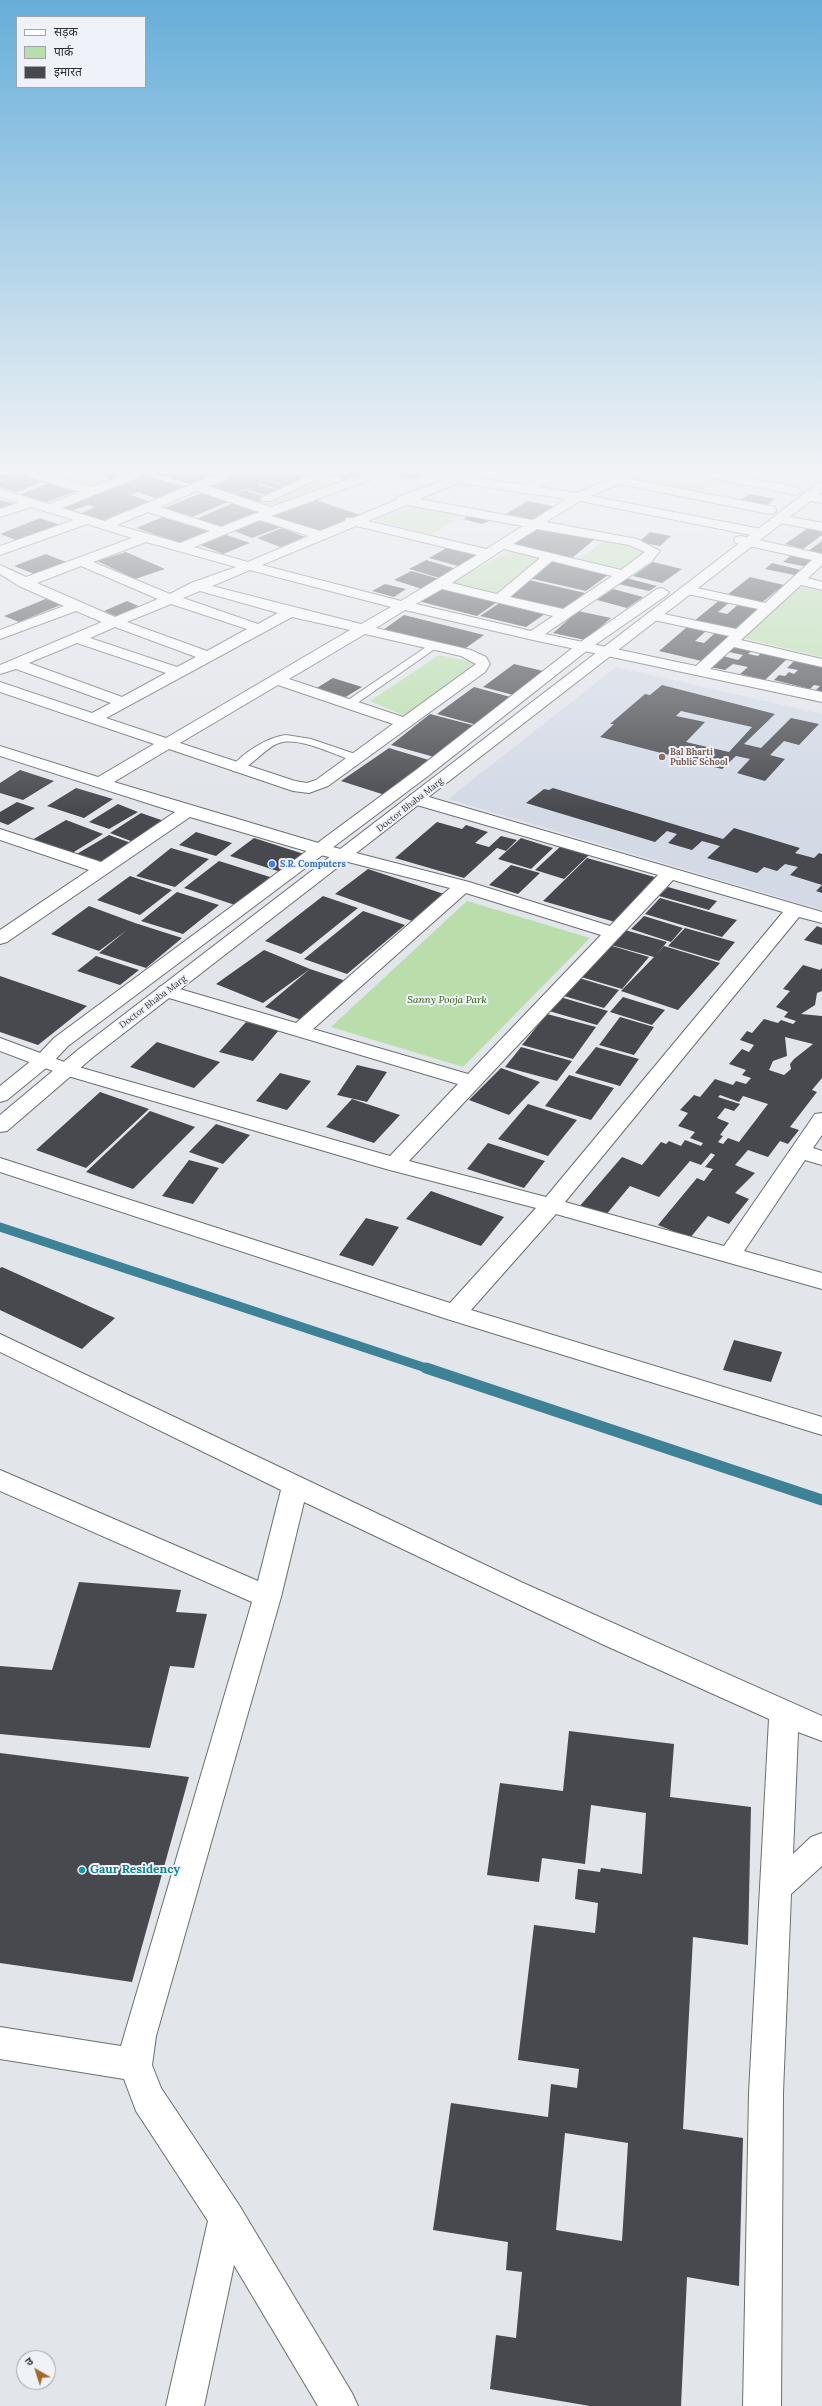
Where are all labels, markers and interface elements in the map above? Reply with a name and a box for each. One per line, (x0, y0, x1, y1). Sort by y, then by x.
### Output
legend (16, 16, 146, 88)
text: सड़क (54, 24, 78, 39)
text: पार्क (54, 44, 73, 59)
text: इमारत (54, 64, 82, 79)
place label: Bal Bharti Public School (670, 747, 728, 768)
marker: Bal Bharti Public School (657, 752, 667, 762)
street label: Doctor Bhaba Marg (375, 776, 445, 834)
marker: S.R. Computers (267, 859, 277, 869)
place label: S.R. Computers (280, 859, 346, 869)
street label: Doctor Bhaba Marg (117, 973, 189, 1031)
park label: Sanny Pooja Park (407, 994, 487, 1006)
place label: Gaur Residency (90, 1863, 180, 1877)
marker: Gaur Residency (77, 1865, 87, 1875)
north arrow (16, 2350, 56, 2390)
text: उ (22, 2354, 36, 2369)

